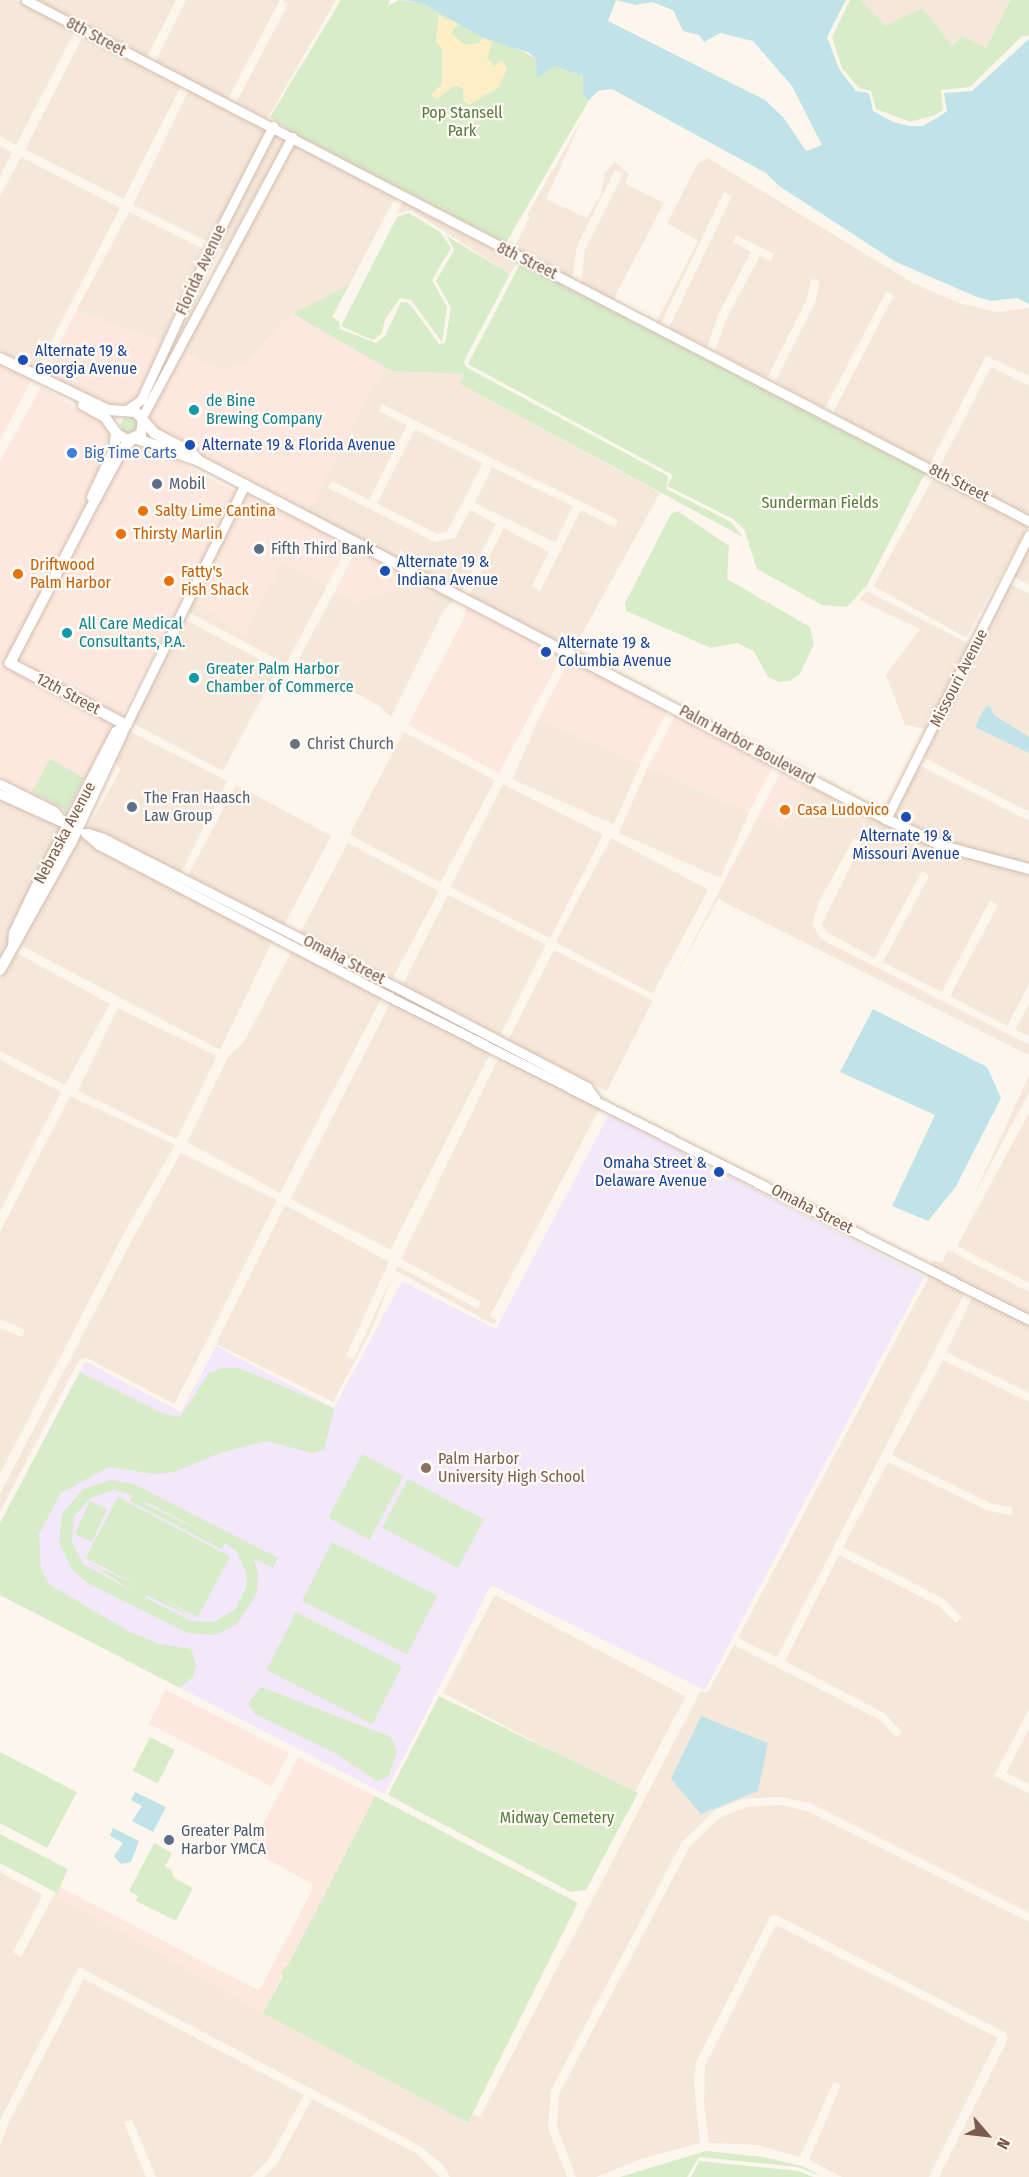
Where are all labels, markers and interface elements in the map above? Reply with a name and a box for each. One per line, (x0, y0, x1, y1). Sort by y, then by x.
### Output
street label: 8th Street (63, 13, 129, 61)
park label: Pop Stansell Park (421, 103, 503, 141)
street label: Florida Avenue (172, 222, 230, 318)
street label: 8th Street (494, 238, 560, 284)
place label: Alternate 19 & Georgia Avenue (35, 341, 137, 379)
marker: Alternate 19 & Georgia Avenue (16, 353, 30, 367)
place label: de Bine Brewing Company (206, 391, 322, 429)
marker: de Bine Brewing Company (187, 403, 201, 417)
place label: Alternate 19 & Florida Avenue (202, 435, 396, 455)
marker: Alternate 19 & Florida Avenue (183, 438, 197, 452)
place label: Big Time Carts (84, 443, 177, 463)
marker: Big Time Carts (65, 446, 79, 460)
street label: 8th Street (926, 460, 992, 506)
place label: Mobil (169, 474, 206, 494)
marker: Mobil (150, 477, 164, 491)
park label: Sunderman Fields (761, 493, 879, 513)
place label: Salty Lime Cantina (155, 501, 276, 521)
marker: Salty Lime Cantina (136, 504, 150, 518)
place label: Thirsty Marlin (133, 524, 223, 544)
marker: Thirsty Marlin (114, 527, 128, 541)
place label: Fifth Third Bank (271, 539, 374, 559)
marker: Fifth Third Bank (252, 542, 266, 556)
place label: Alternate 19 & Indiana Avenue (397, 552, 498, 590)
place label: Driftwood Palm Harbor (30, 555, 111, 593)
place label: Fatty's Fish Shack (181, 562, 249, 600)
marker: Alternate 19 & Indiana Avenue (378, 564, 392, 578)
marker: Driftwood Palm Harbor (11, 567, 25, 581)
marker: Fatty's Fish Shack (162, 574, 176, 588)
place label: All Care Medical Consultants, P.A. (79, 614, 185, 652)
marker: All Care Medical Consultants, P.A. (60, 626, 74, 640)
street label: Missouri Avenue (926, 626, 992, 730)
place label: Alternate 19 & Columbia Avenue (558, 633, 671, 671)
marker: Alternate 19 & Columbia Avenue (539, 645, 553, 659)
place label: Greater Palm Harbor Chamber of Commerce (206, 659, 354, 697)
street label: 12th Street (33, 669, 103, 719)
marker: Greater Palm Harbor Chamber of Commerce (187, 671, 201, 685)
street label: Palm Harbor Boulevard (676, 701, 818, 789)
place label: Christ Church (307, 734, 394, 754)
marker: Christ Church (288, 737, 302, 751)
street label: Nebraska Avenue (30, 779, 100, 887)
place label: The Fran Haasch Law Group (144, 788, 250, 826)
marker: The Fran Haasch Law Group (125, 800, 139, 814)
place label: Casa Ludovico (797, 800, 889, 820)
marker: Casa Ludovico (778, 803, 792, 817)
marker: Alternate 19 & Missouri Avenue (899, 810, 913, 824)
place label: Alternate 19 & Missouri Avenue (852, 826, 960, 864)
street label: Omaha Street (300, 931, 388, 989)
place label: Omaha Street & Delaware Avenue (595, 1153, 707, 1191)
marker: Omaha Street & Delaware Avenue (712, 1165, 726, 1179)
street label: Omaha Street (768, 1180, 856, 1238)
place label: Palm Harbor University High School (438, 1449, 585, 1487)
marker: Palm Harbor University High School (419, 1461, 433, 1475)
park label: Midway Cemetery (500, 1808, 614, 1828)
place label: Greater Palm Harbor YMCA (181, 1821, 266, 1859)
marker: Greater Palm Harbor YMCA (162, 1833, 176, 1847)
north arrow (957, 2105, 1017, 2165)
text: N (993, 2135, 1014, 2152)

